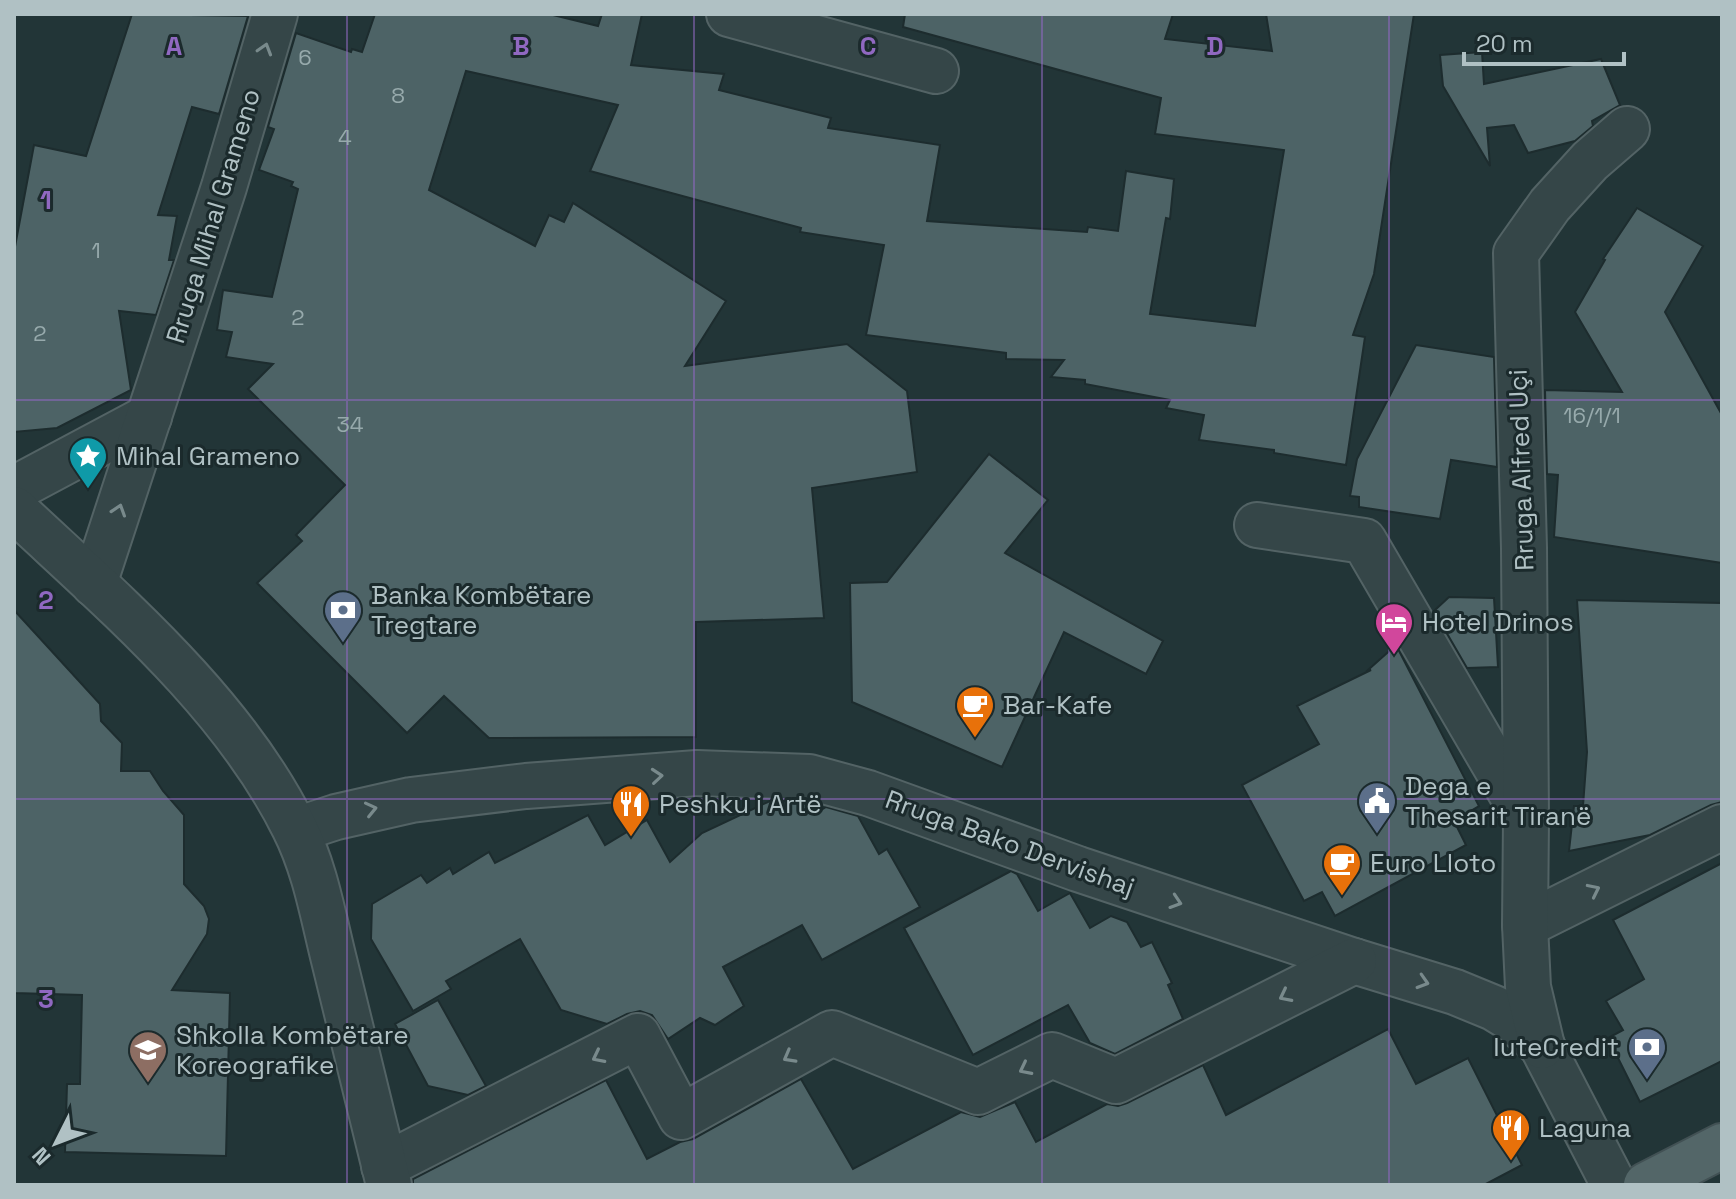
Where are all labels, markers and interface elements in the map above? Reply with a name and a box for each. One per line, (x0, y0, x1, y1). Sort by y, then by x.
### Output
scale bar (1464, 16, 1624, 66)
text: 20 m (1476, 28, 1533, 59)
text: A (166, 29, 183, 63)
text: B (512, 29, 530, 63)
text: C (860, 29, 876, 63)
text: D (1206, 29, 1224, 63)
one-way arrow (256, 42, 272, 56)
house number: 6 (298, 43, 312, 71)
house number: 8 (391, 81, 405, 109)
street label: Rruga Mihal Grameno (158, 85, 268, 347)
house number: 4 (338, 123, 352, 151)
text: 1 (40, 183, 52, 217)
house number: 1 (91, 236, 101, 264)
house number: 2 (291, 303, 305, 331)
house number: 2 (33, 319, 47, 347)
street label: Rruga Alfred Uçi (1500, 369, 1542, 571)
house number: 16/1/1 (1563, 401, 1621, 429)
house number: 34 (336, 410, 364, 438)
place icon: Mihal Grameno (67, 435, 109, 490)
place label: Mihal Grameno (116, 439, 300, 473)
one-way arrow (110, 504, 126, 518)
place label: Banka Kombëtare Tregtare (371, 578, 591, 642)
text: 2 (38, 583, 54, 617)
bank icon: Banka Kombëtare Tregtare (322, 589, 364, 644)
hotel icon: Hotel Drinos (1373, 601, 1415, 656)
place label: Hotel Drinos (1422, 605, 1574, 639)
cafe icon: Bar-Kafe (954, 684, 996, 739)
place label: Bar-Kafe (1003, 688, 1112, 722)
one-way arrow (651, 768, 664, 785)
place label: Dega e Thesarit Tiranë (1405, 769, 1591, 833)
public building icon: Dega e Thesarit Tiranë (1356, 780, 1398, 835)
street label: Rruga Bako Dervishaj (881, 782, 1139, 904)
restaurant icon: Peshku i Artë (610, 783, 652, 838)
place label: Peshku i Artë (659, 787, 822, 821)
one-way arrow (364, 801, 377, 818)
cafe icon: Euro Lloto (1321, 842, 1363, 897)
place label: Euro Lloto (1370, 846, 1496, 880)
one-way arrow (1586, 884, 1601, 900)
one-way arrow (1169, 893, 1182, 909)
one-way arrow (1416, 973, 1430, 989)
text: 3 (38, 982, 54, 1016)
one-way arrow (1278, 987, 1293, 1002)
place label: Shkolla Kombëtare Koreografike (176, 1018, 409, 1082)
bank icon: IuteCredit (1626, 1026, 1668, 1081)
school or university icon: Shkolla Kombëtare Koreografike (127, 1029, 169, 1084)
place label: IuteCredit (1493, 1030, 1619, 1064)
one-way arrow (591, 1047, 606, 1063)
one-way arrow (782, 1048, 797, 1063)
one-way arrow (1019, 1059, 1034, 1074)
north arrow (16, 1103, 96, 1183)
restaurant icon: Laguna (1490, 1107, 1532, 1162)
place label: Laguna (1539, 1111, 1631, 1145)
text: N (26, 1142, 56, 1171)

